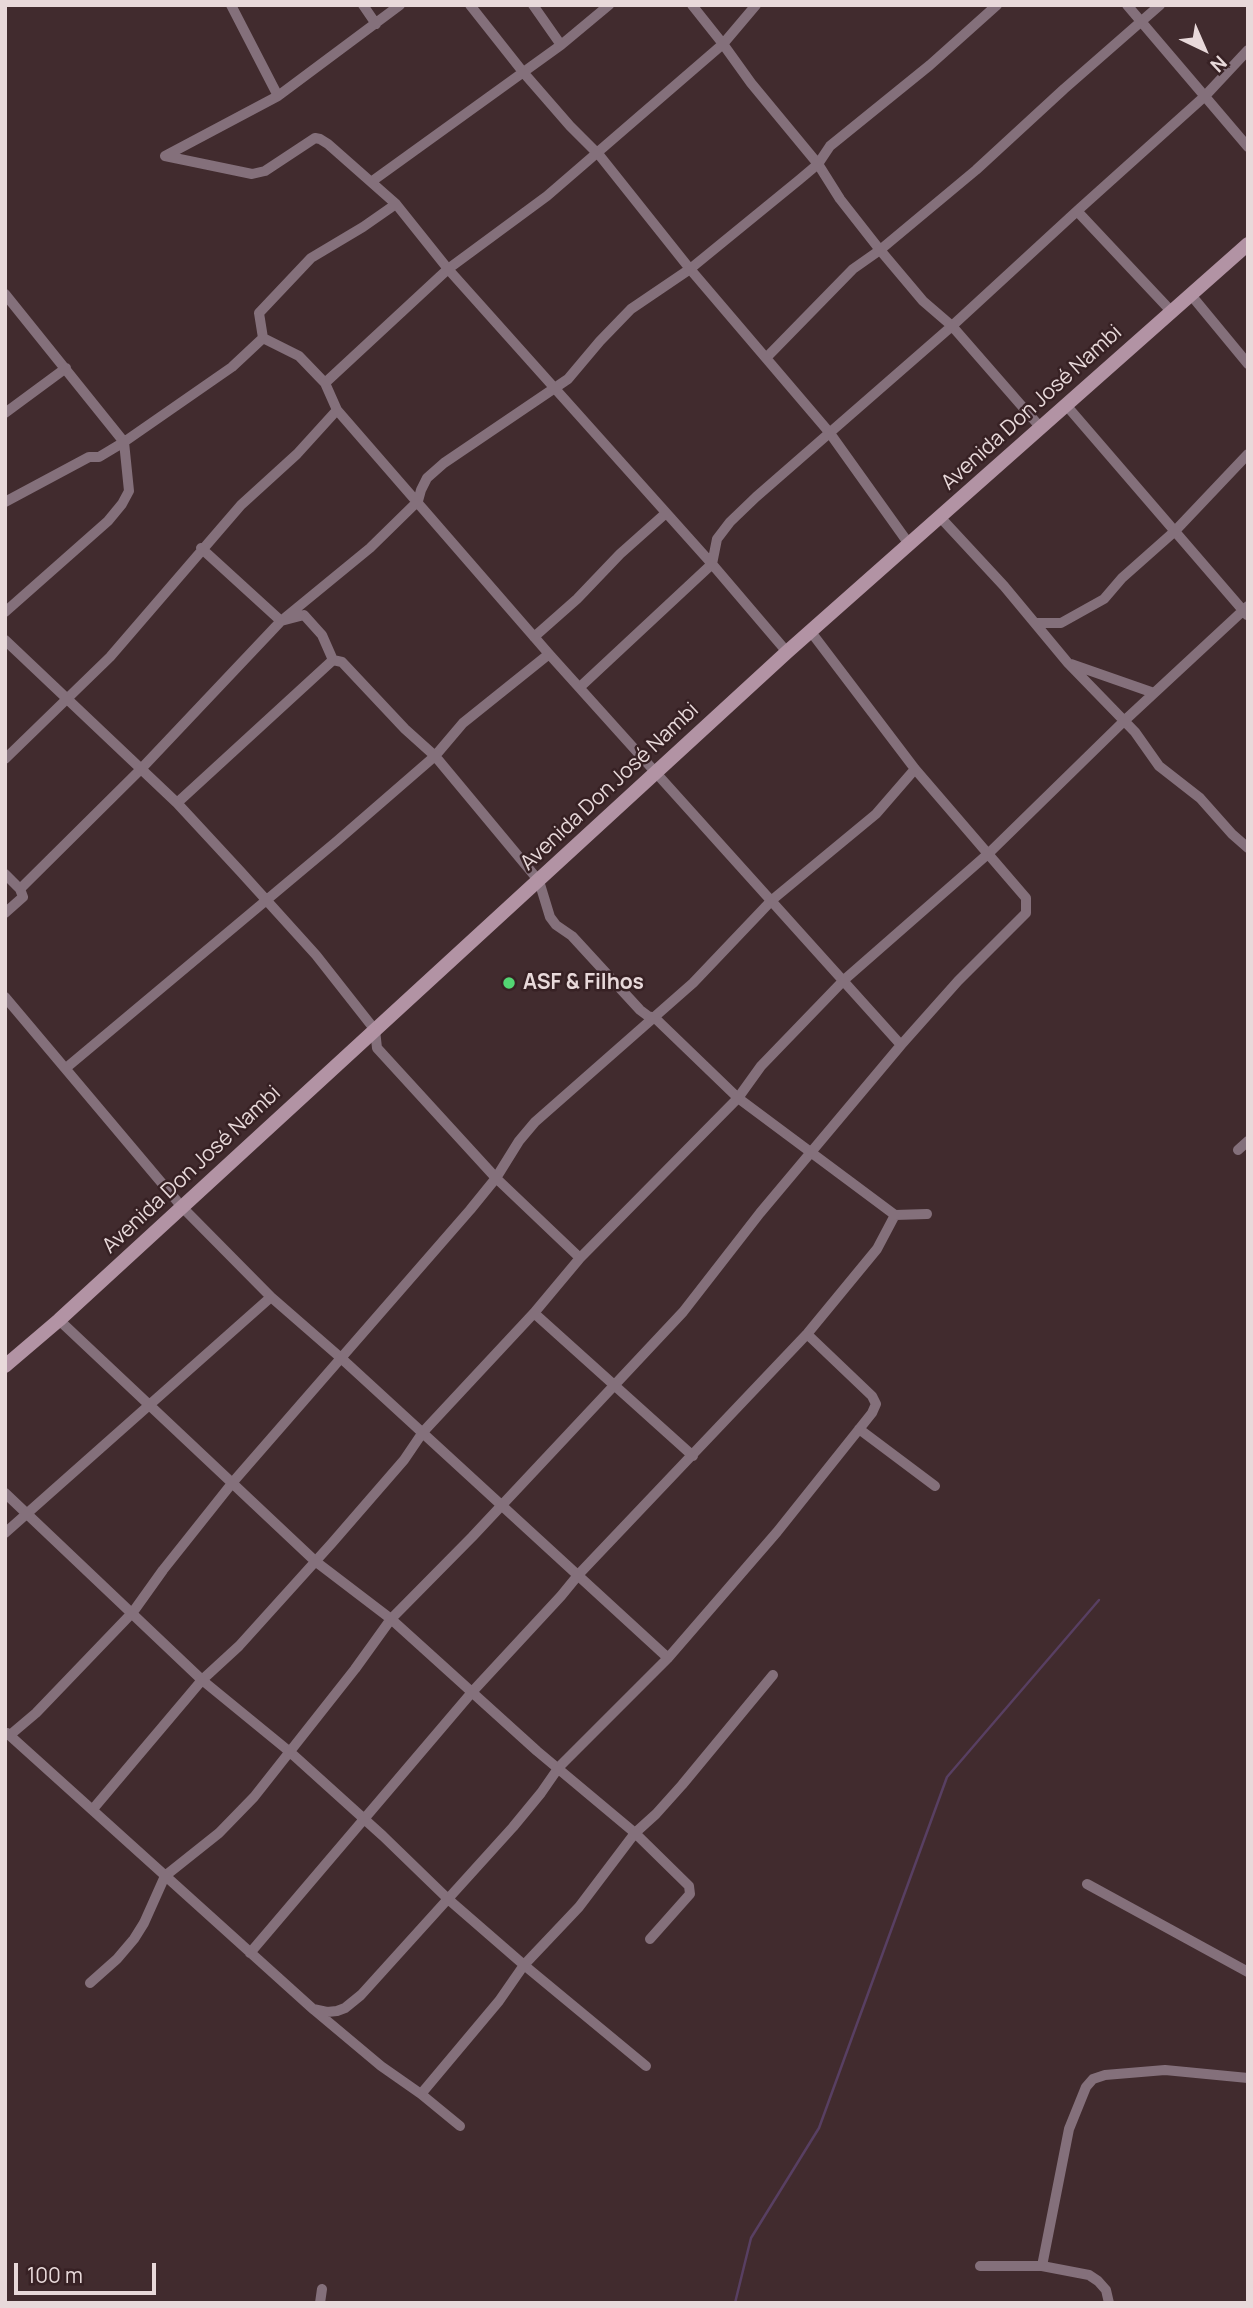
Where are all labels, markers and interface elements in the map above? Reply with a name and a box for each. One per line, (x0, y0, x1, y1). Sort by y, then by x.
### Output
north arrow (1169, 14, 1239, 84)
text: N (1205, 50, 1233, 78)
street label: Avenida Don José Nambi (937, 320, 1127, 496)
street label: Avenida Don José Nambi (516, 698, 704, 876)
place label: ASF & Filhos (523, 970, 644, 996)
marker: ASF & Filhos (501, 975, 517, 991)
street label: Avenida Don José Nambi (98, 1081, 286, 1259)
scale bar (18, 2248, 159, 2292)
text: 100 m (27, 2261, 83, 2289)

